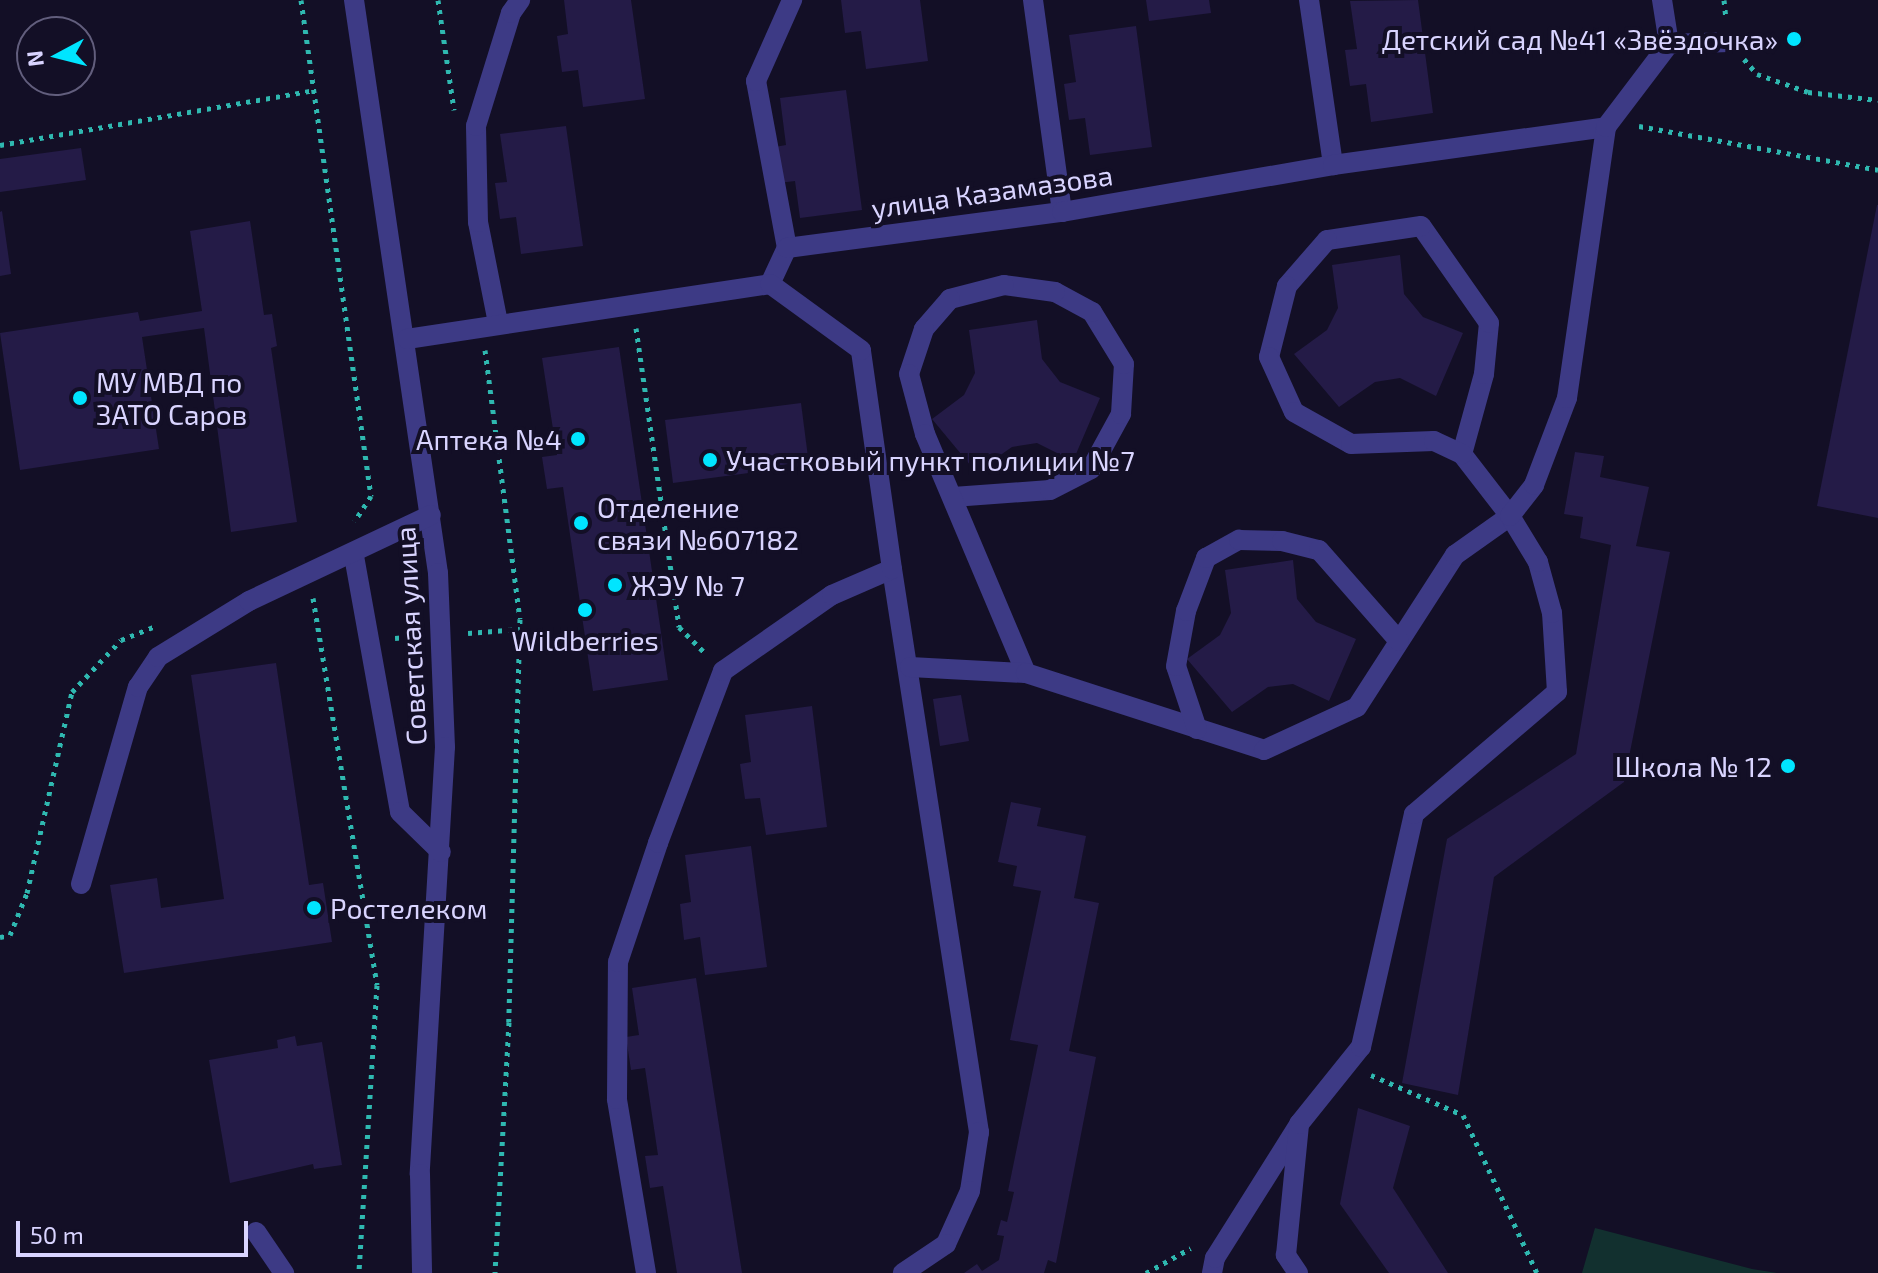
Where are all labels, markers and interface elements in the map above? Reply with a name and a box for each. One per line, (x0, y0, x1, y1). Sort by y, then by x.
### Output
north arrow (16, 16, 96, 96)
place label: Детский сад №41 «Звёздочка» (1382, 22, 1778, 56)
marker: Детский сад №41 «Звёздочка» (1785, 30, 1803, 48)
text: N (20, 49, 48, 68)
street label: улица Казамазова (869, 157, 1115, 225)
place label: МУ МВД по ЗАТО Саров (96, 365, 247, 431)
marker: МУ МВД по ЗАТО Саров (71, 389, 89, 407)
place label: Аптека №4 (416, 422, 562, 456)
marker: Аптека №4 (569, 430, 587, 448)
place label: Участковый пункт полиции №7 (726, 443, 1135, 477)
marker: Участковый пункт полиции №7 (701, 451, 719, 469)
place label: Отделение связи №607182 (597, 490, 799, 556)
marker: Отделение связи №607182 (572, 514, 590, 532)
street label: Советская улица (387, 526, 433, 746)
place label: ЖЭУ № 7 (631, 568, 745, 602)
marker: ЖЭУ № 7 (606, 576, 624, 594)
marker: Wildberries (576, 601, 594, 619)
place label: Wildberries (511, 623, 659, 657)
place label: Школа № 12 (1615, 749, 1772, 783)
marker: Школа № 12 (1779, 757, 1797, 775)
place label: Ростелеком (330, 891, 487, 925)
marker: Ростелеком (305, 899, 323, 917)
scale bar (20, 1205, 252, 1255)
text: 50 m (30, 1220, 84, 1249)

